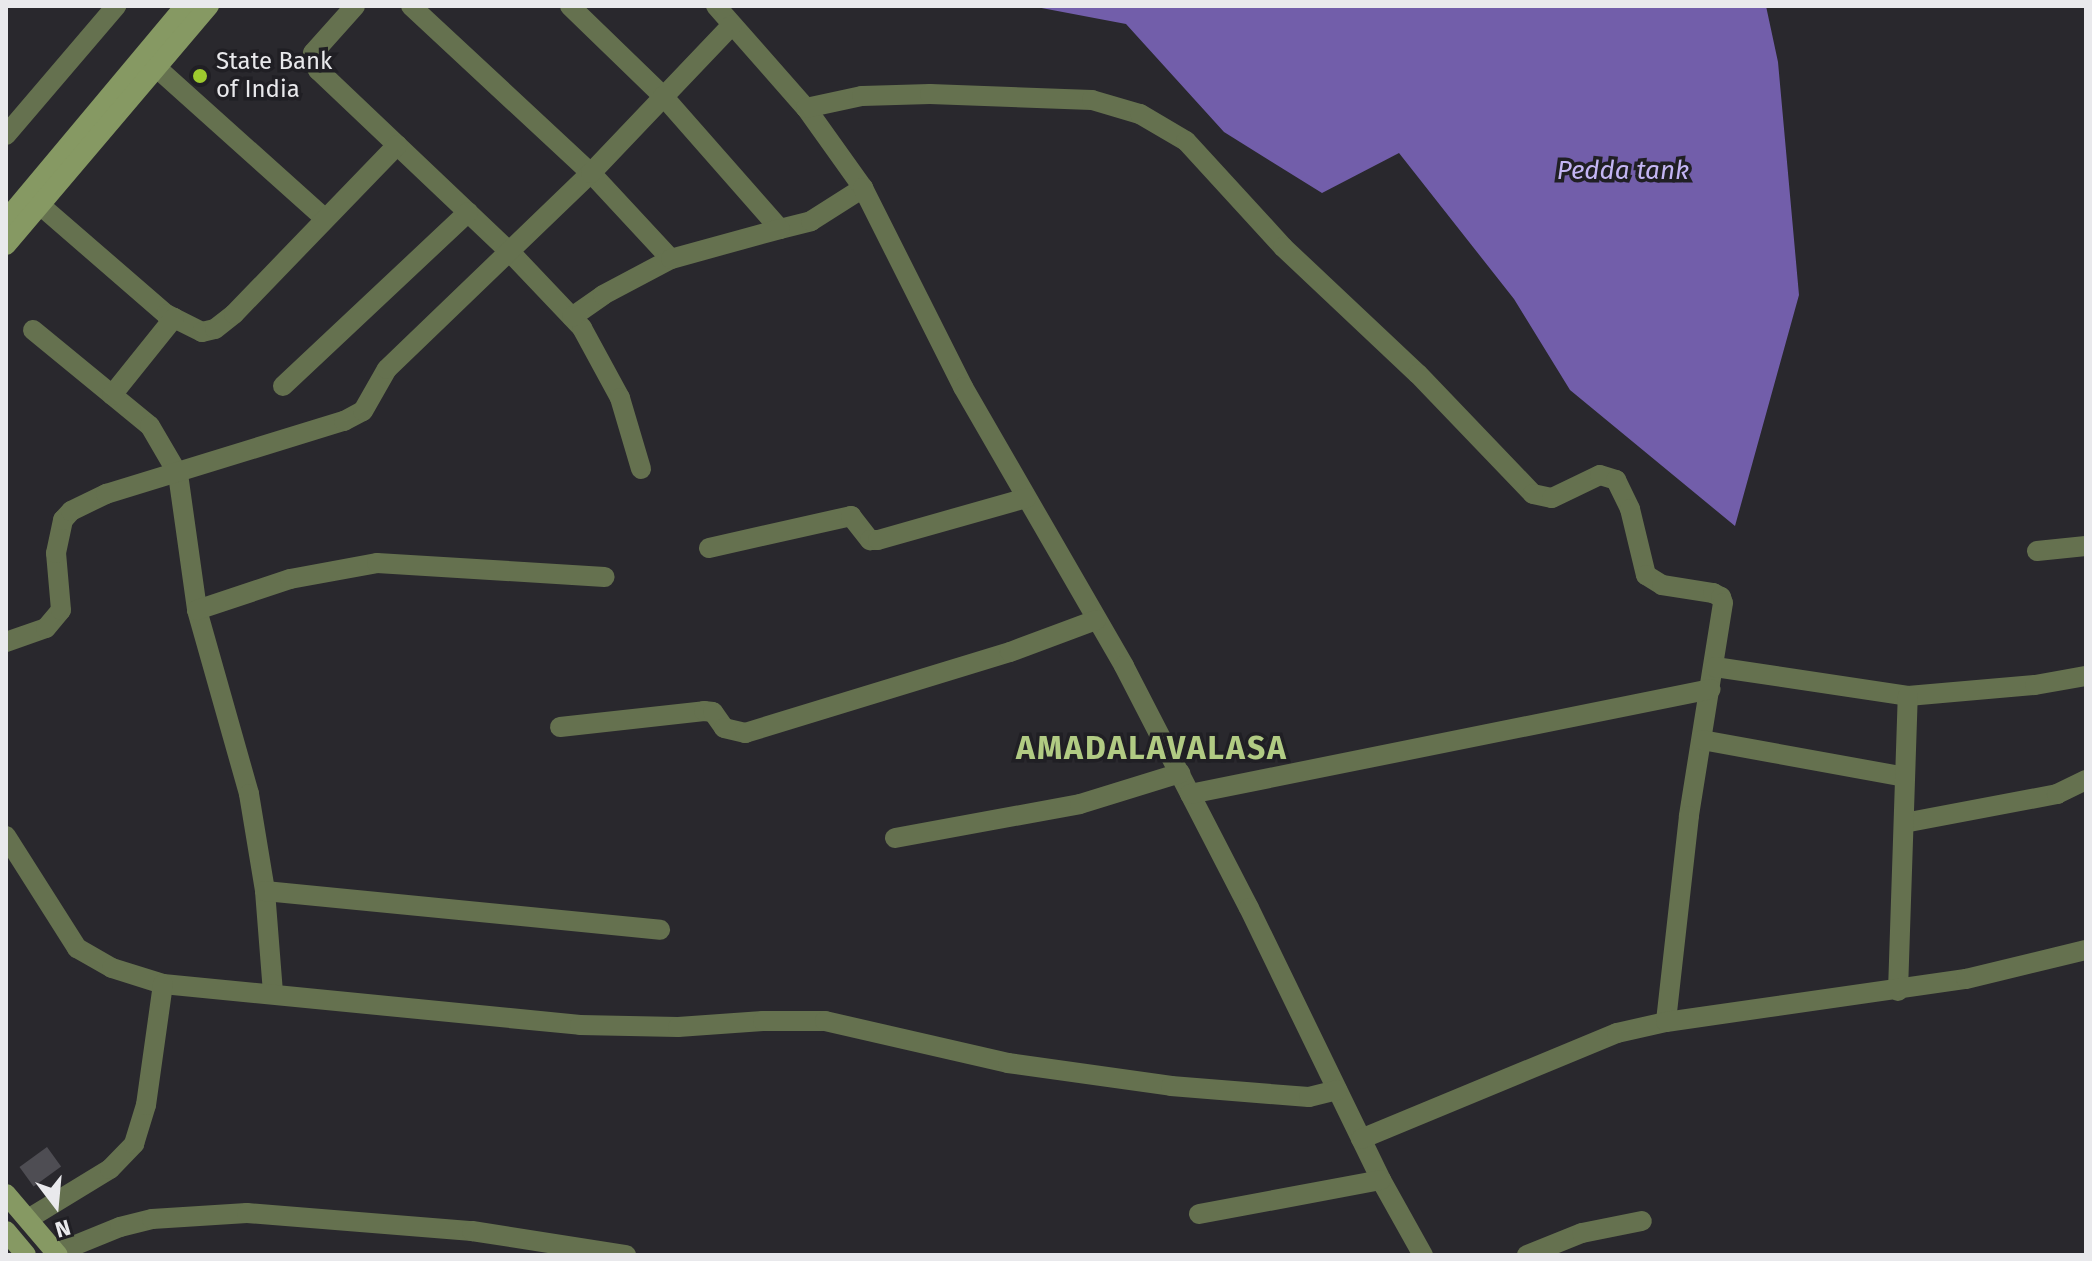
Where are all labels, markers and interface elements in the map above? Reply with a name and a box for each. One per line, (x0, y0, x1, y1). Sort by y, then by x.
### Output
place label: State Bank of India (216, 48, 332, 104)
marker: State Bank of India (191, 67, 209, 85)
water label: Pedda tank (1557, 155, 1689, 187)
district label: AMADALAVALASA (1016, 729, 1288, 767)
north arrow (16, 1165, 96, 1245)
text: N (52, 1214, 73, 1244)

